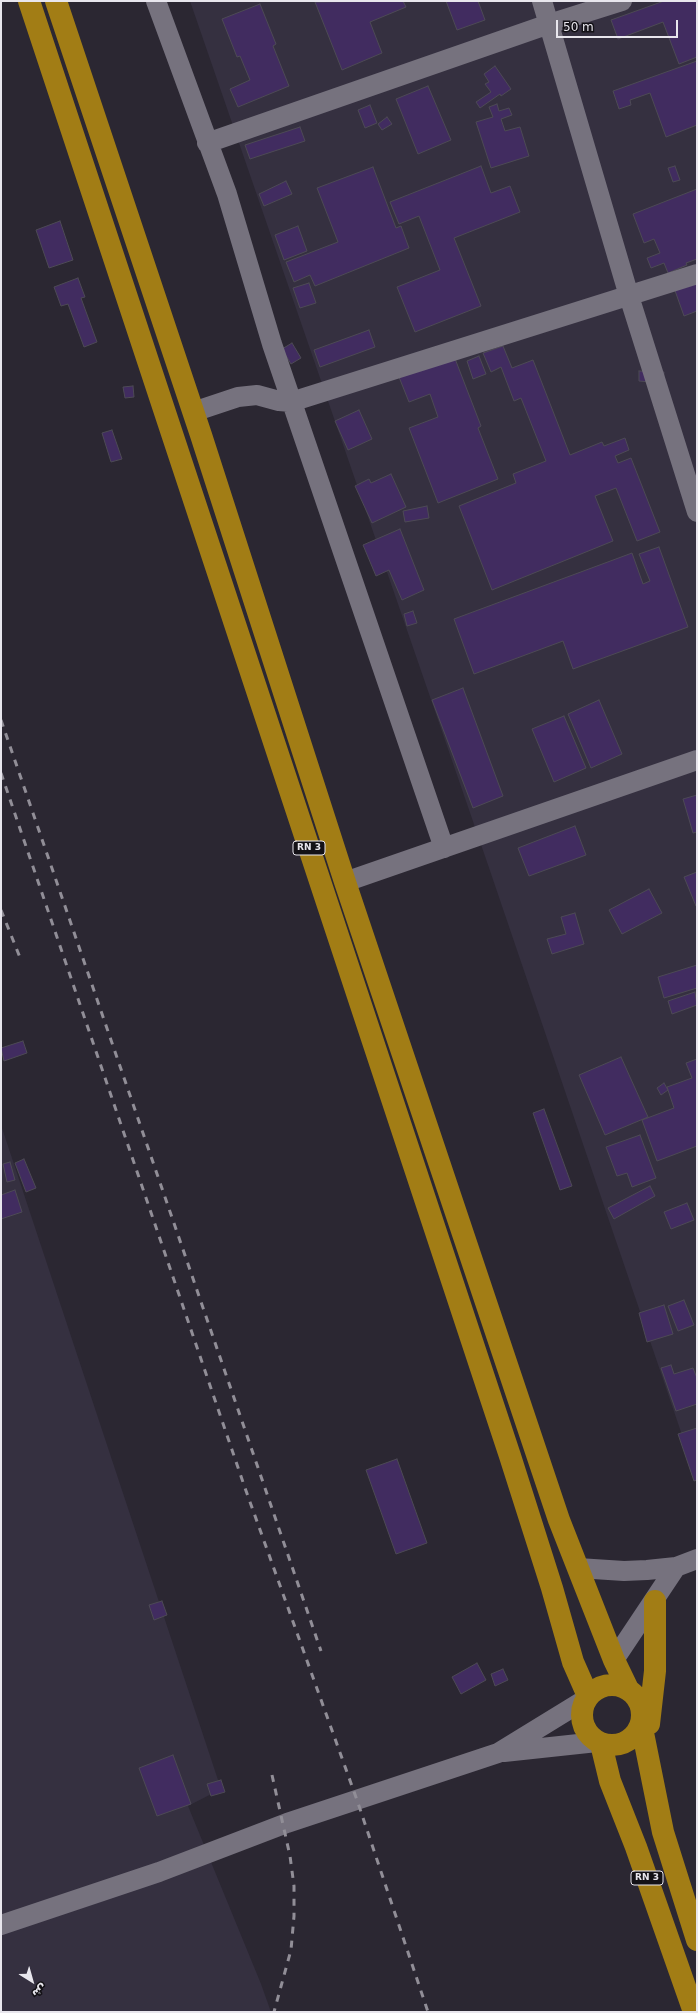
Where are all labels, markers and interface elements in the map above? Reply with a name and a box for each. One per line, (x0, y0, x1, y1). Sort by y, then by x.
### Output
scale bar (558, 12, 680, 38)
text: 50 m (563, 20, 594, 34)
road number: RN 3 (293, 841, 325, 855)
road number: RN 3 (631, 1871, 663, 1885)
north arrow (12, 1961, 52, 2001)
text: ش (30, 1981, 49, 2001)

